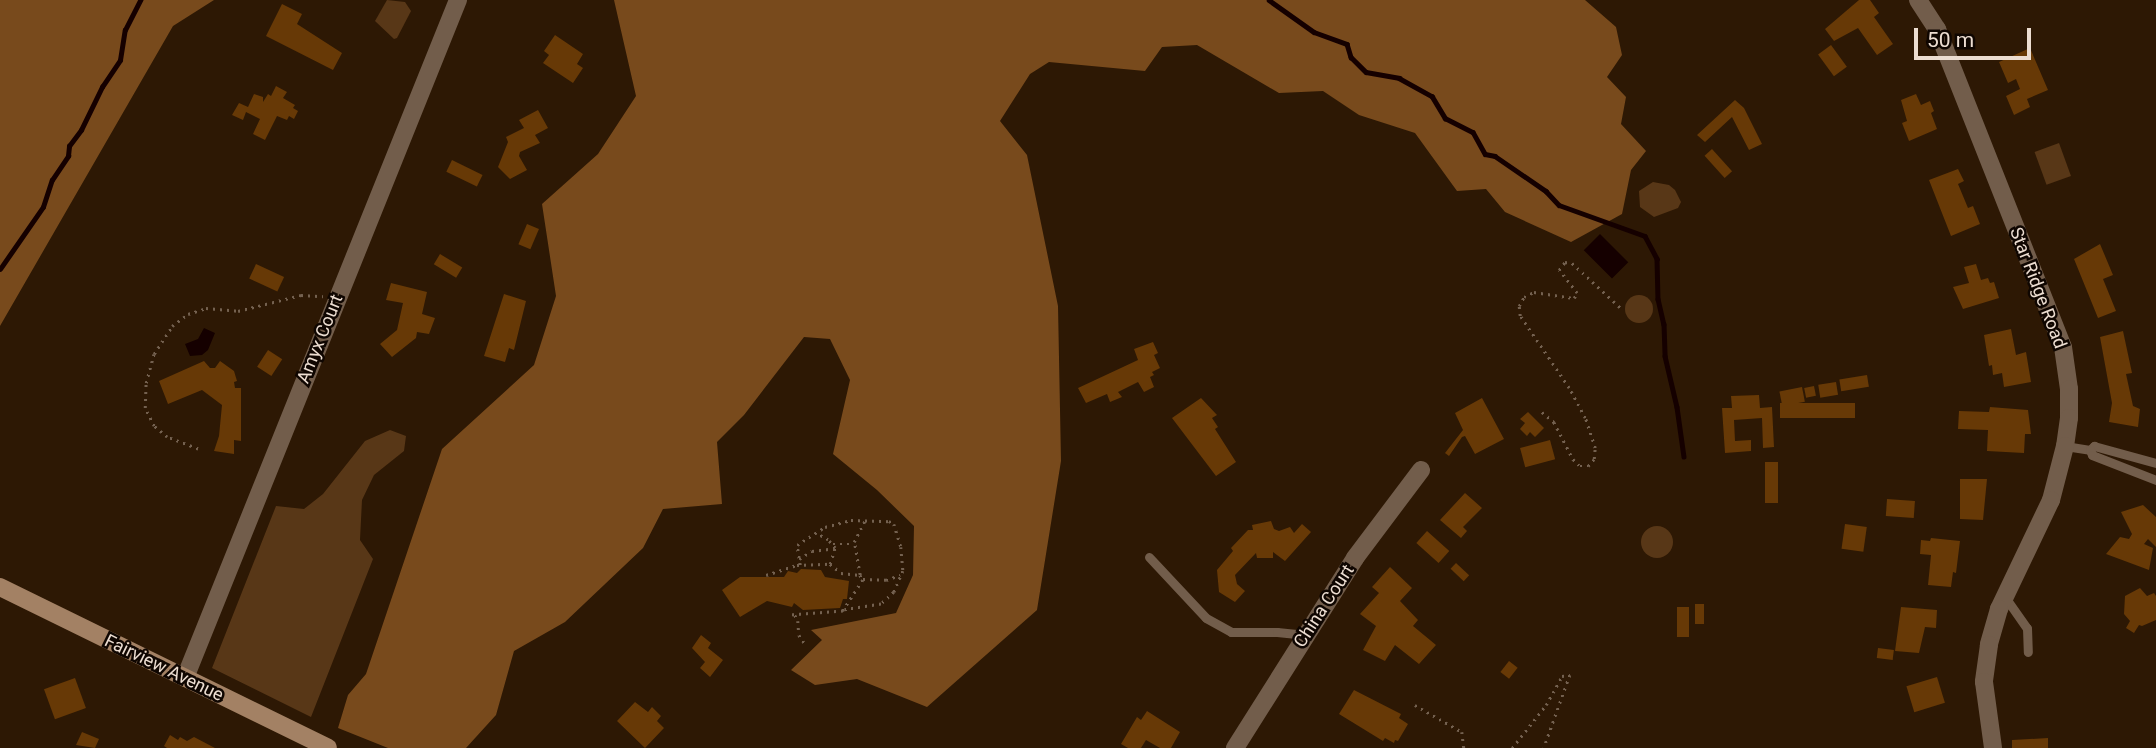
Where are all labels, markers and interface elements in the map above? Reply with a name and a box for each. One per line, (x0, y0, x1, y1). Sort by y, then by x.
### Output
scale bar (1918, 14, 2035, 58)
text: 50 m (1927, 28, 1974, 52)
street label: Star Ridge Road (2005, 224, 2071, 352)
street label: Amyx Court (292, 291, 348, 387)
street label: China Court (1289, 560, 1359, 652)
street label: Fairview Avenue (101, 630, 227, 706)

